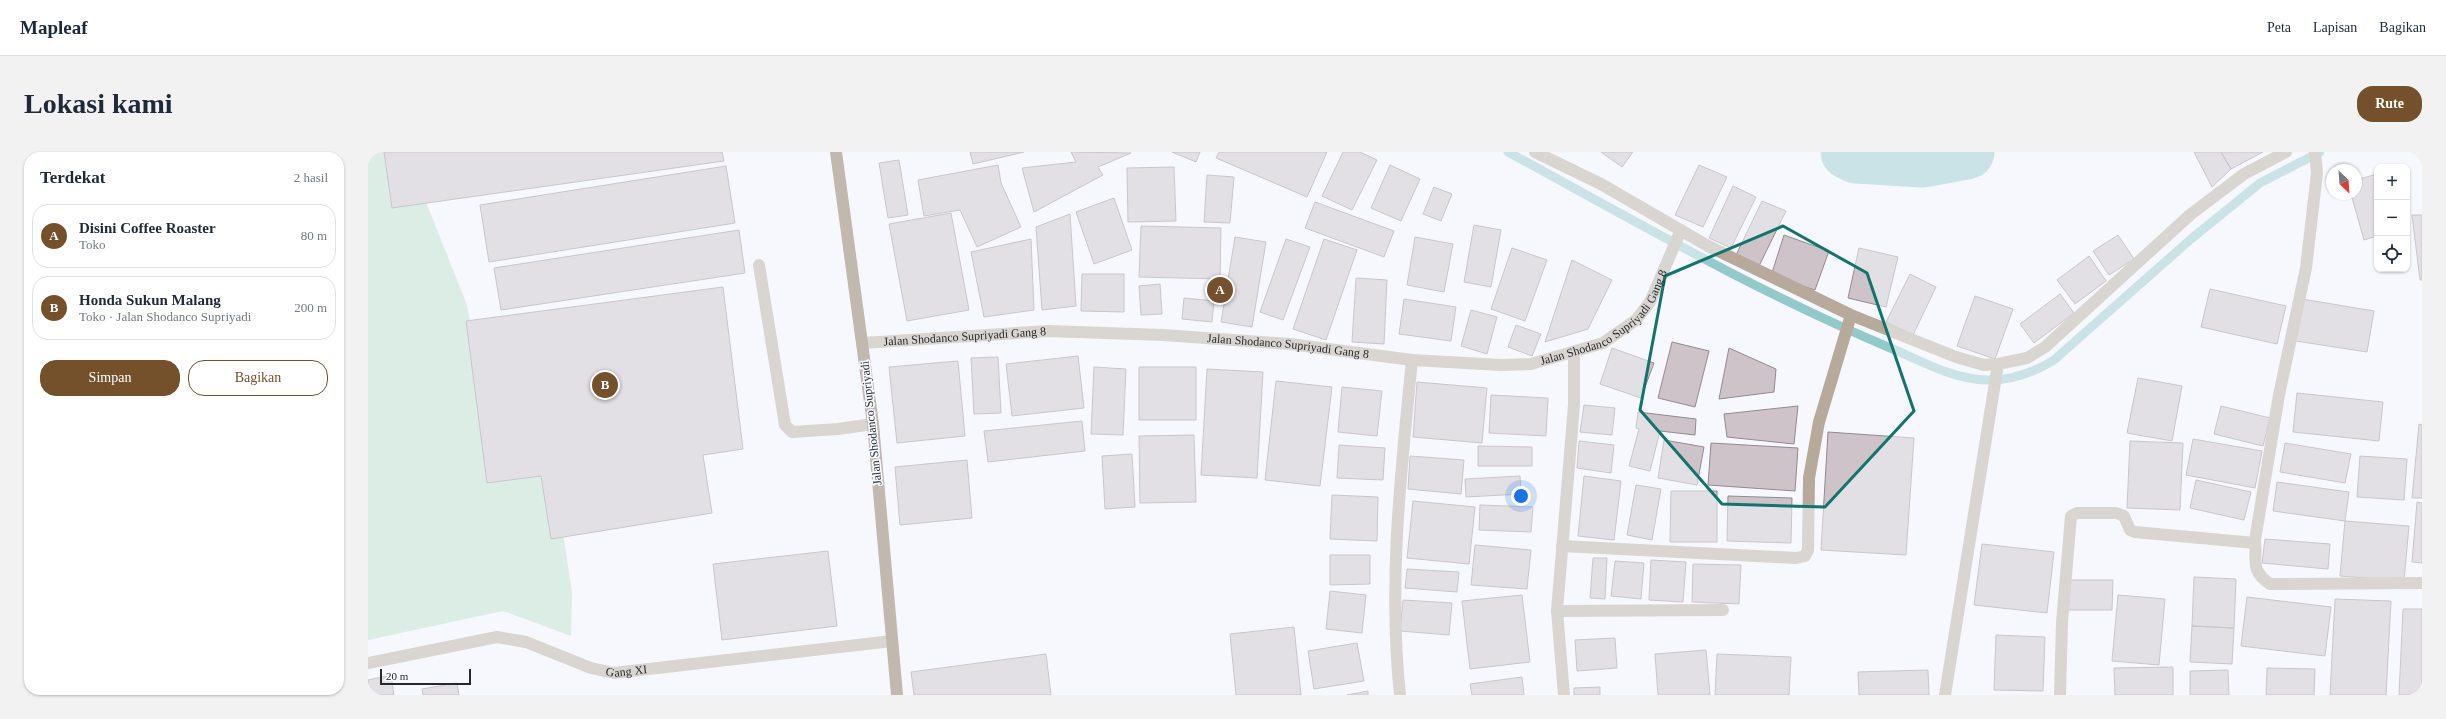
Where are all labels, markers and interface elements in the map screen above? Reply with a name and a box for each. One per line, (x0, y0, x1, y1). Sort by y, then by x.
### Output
text: Mapleaf (20, 17, 88, 38)
text: Peta (2267, 20, 2291, 35)
text: Lapisan (2313, 20, 2357, 35)
text: Bagikan (2379, 20, 2426, 35)
button: Rute (2357, 86, 2422, 122)
text: Lokasi kami (24, 88, 173, 119)
north arrow (2326, 164, 2362, 200)
map controls (2374, 164, 2410, 272)
button: + (2374, 164, 2410, 200)
text: Terdekat (40, 168, 106, 187)
text: 2 hasil (294, 170, 328, 185)
button: − (2374, 200, 2410, 236)
text: Disini Coffee Roaster (79, 220, 216, 236)
text: A (49, 228, 59, 243)
text: 80 m (301, 228, 327, 243)
button: locate (2374, 236, 2410, 272)
text: Toko (79, 237, 106, 252)
street label: Jalan Shodanco Supriyadi Gang 8 (1538, 268, 1670, 368)
pin: A (1207, 275, 1233, 305)
text: Honda Sukun Malang (79, 292, 221, 308)
text: B (50, 300, 58, 315)
text: 200 m (294, 300, 327, 315)
text: Toko · Jalan Shodanco Supriyadi (79, 309, 251, 324)
street label: Jalan Shodanco Supriyadi Gang 8 (883, 324, 1046, 349)
street label: Jalan Shodanco Supriyadi Gang 8 (1207, 331, 1370, 361)
button: Simpan (40, 360, 180, 396)
button: Bagikan (188, 360, 328, 396)
street label: Jalan Shodanco Supriyadi (857, 360, 884, 486)
pin: B (592, 370, 618, 400)
your location (1511, 486, 1531, 506)
street label: Gang XI (604, 662, 648, 680)
scale bar (380, 667, 471, 686)
text: 20 m (386, 670, 408, 682)

